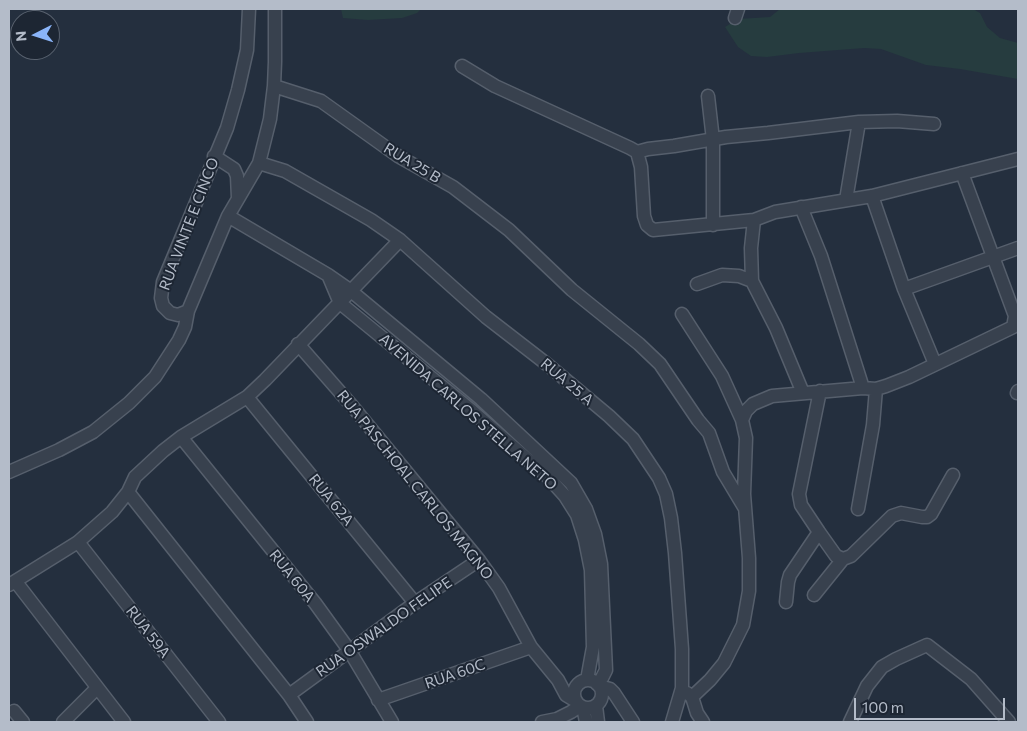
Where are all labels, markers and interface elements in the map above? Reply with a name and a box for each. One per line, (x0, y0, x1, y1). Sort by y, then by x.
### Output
north arrow (10, 10, 60, 60)
text: N (12, 30, 29, 42)
street label: RUA 25 B (380, 139, 444, 187)
street label: RUA VINTE E CINCO (155, 155, 223, 293)
street label: AVENIDA CARLOS STELLA NETO (375, 330, 561, 494)
street label: RUA 25 A (537, 355, 597, 409)
street label: RUA PASCHOAL CARLOS MAGNO (333, 387, 497, 583)
street label: RUA 62A (305, 471, 357, 529)
street label: RUA 60A (265, 546, 319, 606)
street label: RUA OSWALDO FELIPE (312, 573, 456, 681)
street label: RUA 59A (122, 602, 174, 662)
street label: RUA 60C (422, 655, 488, 693)
scale bar (857, 688, 1008, 720)
text: 100 m (862, 698, 904, 716)

